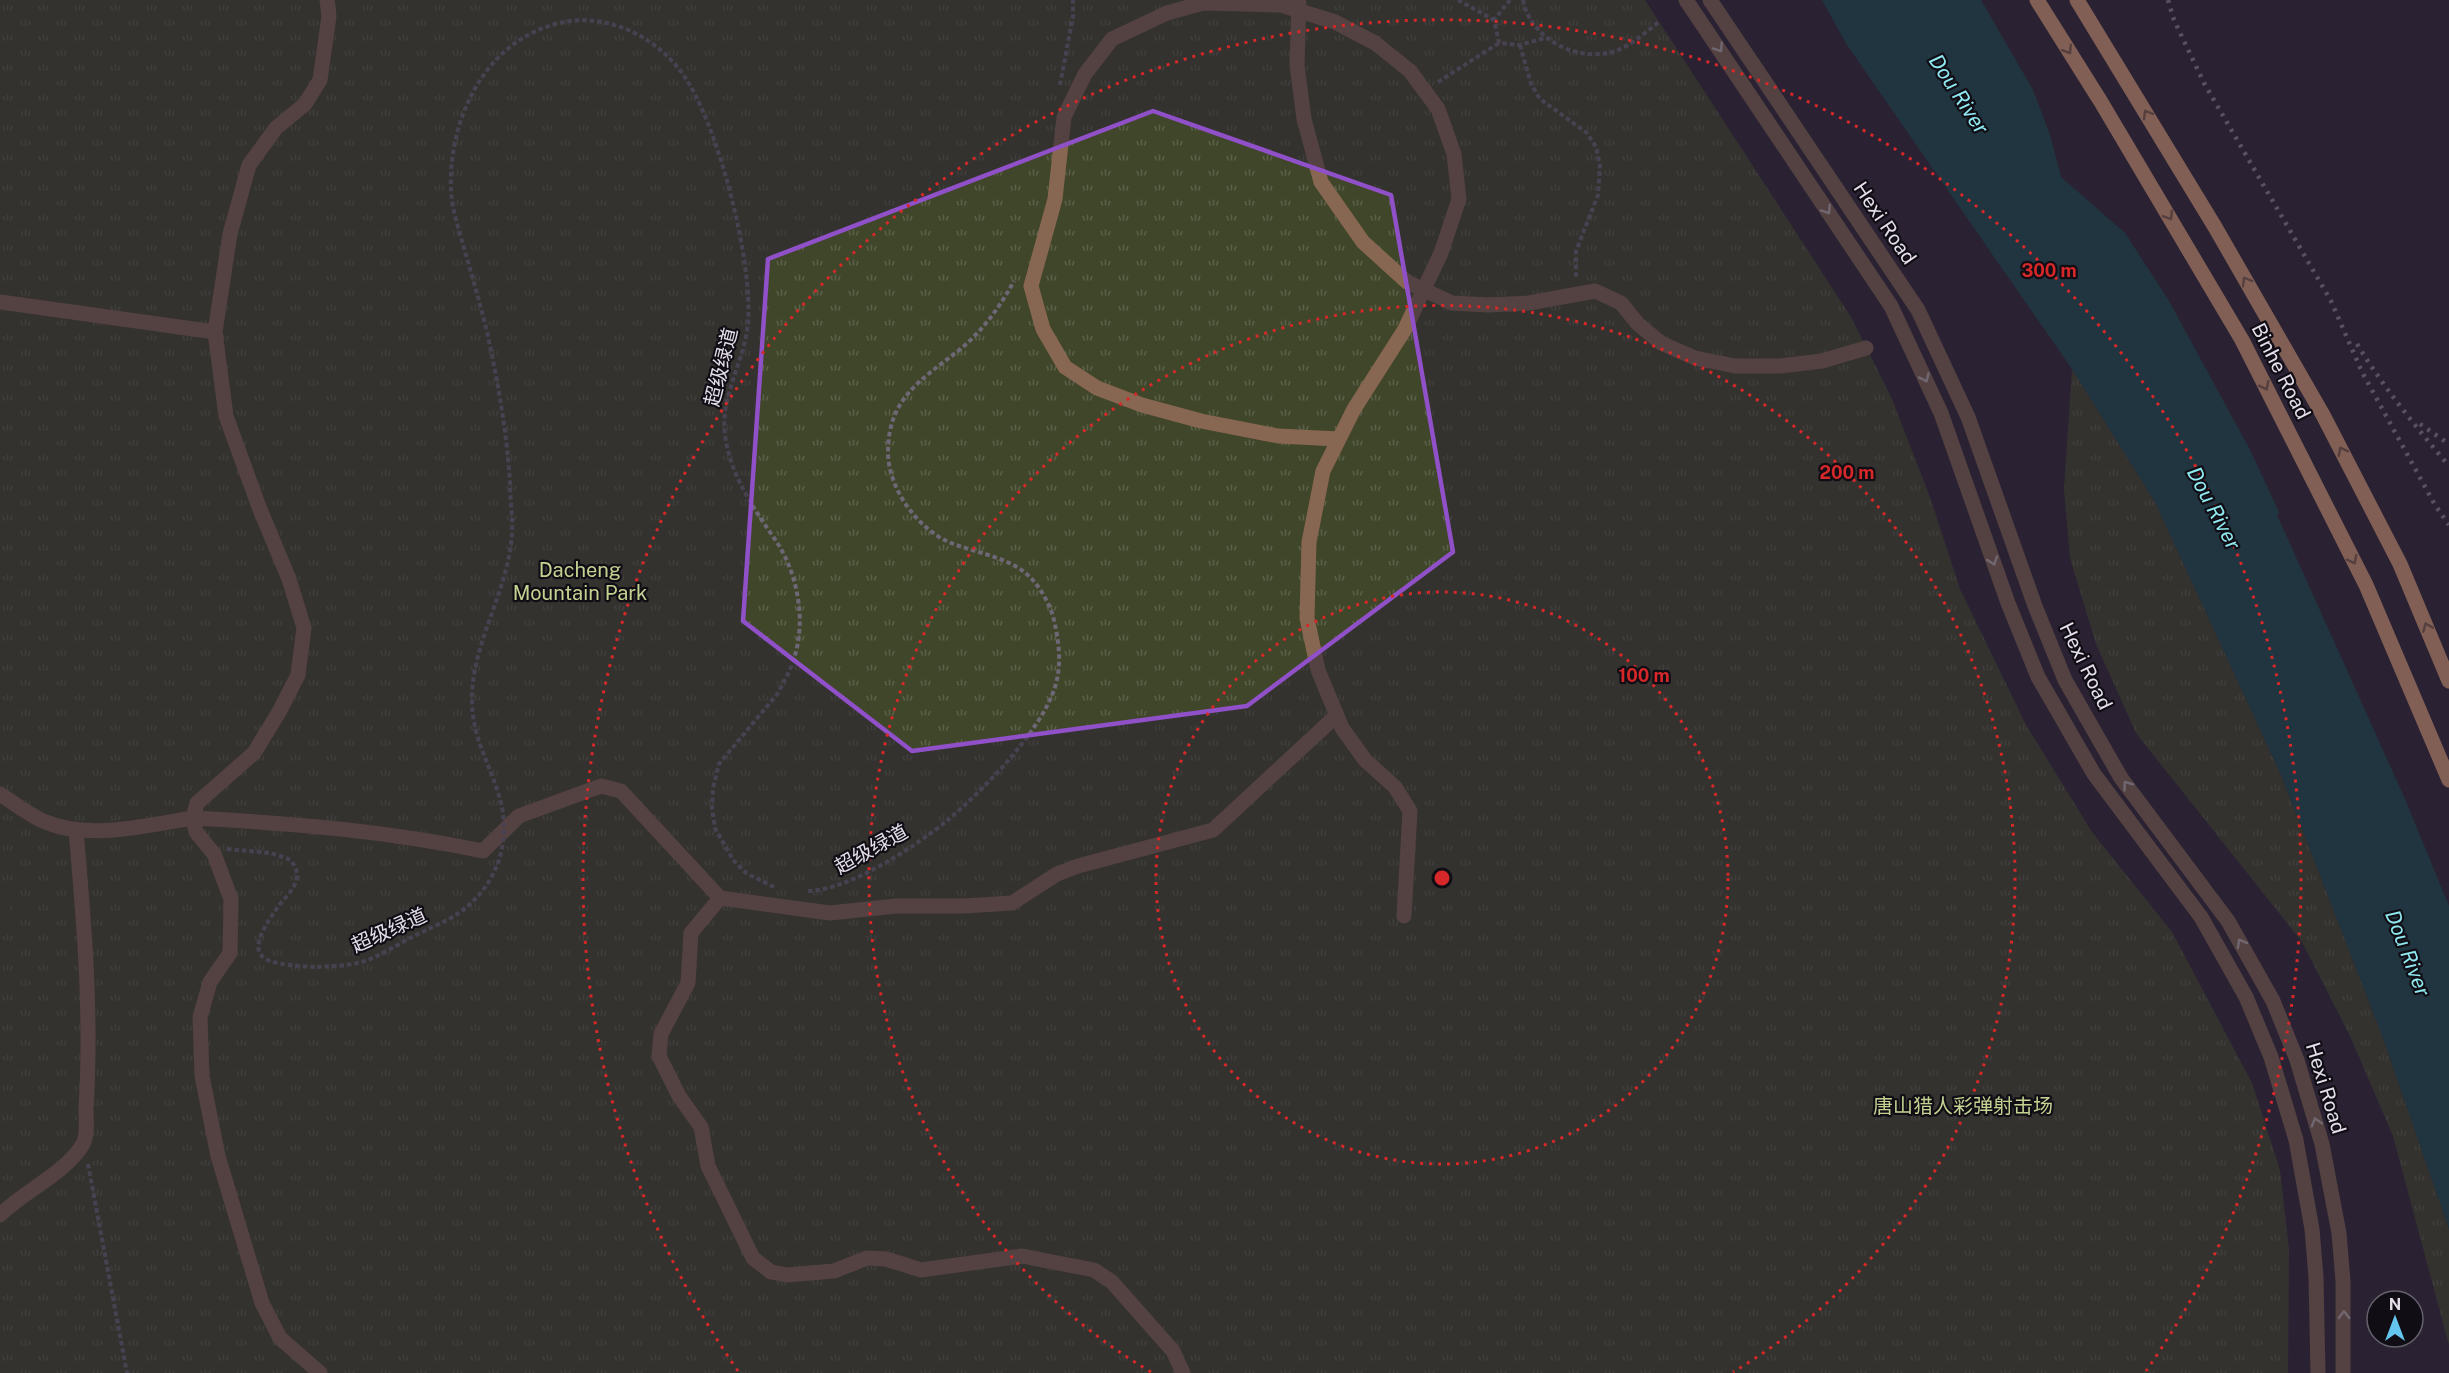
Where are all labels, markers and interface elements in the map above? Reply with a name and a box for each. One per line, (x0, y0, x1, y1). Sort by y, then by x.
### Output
one-way arrow (1711, 42, 1722, 53)
one-way arrow (2061, 43, 2072, 54)
water label: Dou River (1924, 49, 1995, 140)
one-way arrow (2143, 110, 2154, 120)
street label: Hexi Road (1849, 177, 1921, 269)
one-way arrow (1820, 204, 1832, 214)
one-way arrow (2162, 210, 2173, 220)
text: 300 m (2021, 260, 2077, 281)
one-way arrow (2242, 277, 2253, 287)
street label: Binhe Road (2246, 319, 2316, 423)
street label: 超级绿道 (700, 325, 742, 409)
one-way arrow (1918, 372, 1930, 383)
one-way arrow (2258, 379, 2270, 390)
one-way arrow (2338, 447, 2349, 458)
text: 200 m (1820, 462, 1874, 483)
water label: Dou River (2182, 462, 2247, 555)
one-way arrow (2346, 554, 2358, 565)
one-way arrow (1986, 555, 1999, 566)
park label: Dacheng Mountain Park (513, 558, 647, 605)
street label: Hexi Road (2055, 618, 2117, 714)
one-way arrow (2422, 622, 2434, 633)
text: 100 m (1618, 665, 1670, 686)
one-way arrow (2123, 781, 2134, 792)
street label: 超级绿道 (830, 819, 912, 879)
centre of rings (1432, 868, 1452, 888)
street label: 超级绿道 (348, 903, 430, 957)
water label: Dou River (2380, 906, 2436, 1001)
one-way arrow (2236, 939, 2248, 949)
street label: Hexi Road (2301, 1039, 2351, 1137)
park label: 唐山猎人彩弹射击场 (1873, 1094, 2053, 1118)
one-way arrow (2311, 1117, 2323, 1128)
north arrow (2365, 1289, 2425, 1349)
text: N (2389, 1295, 2401, 1314)
one-way arrow (2337, 1310, 2350, 1319)

